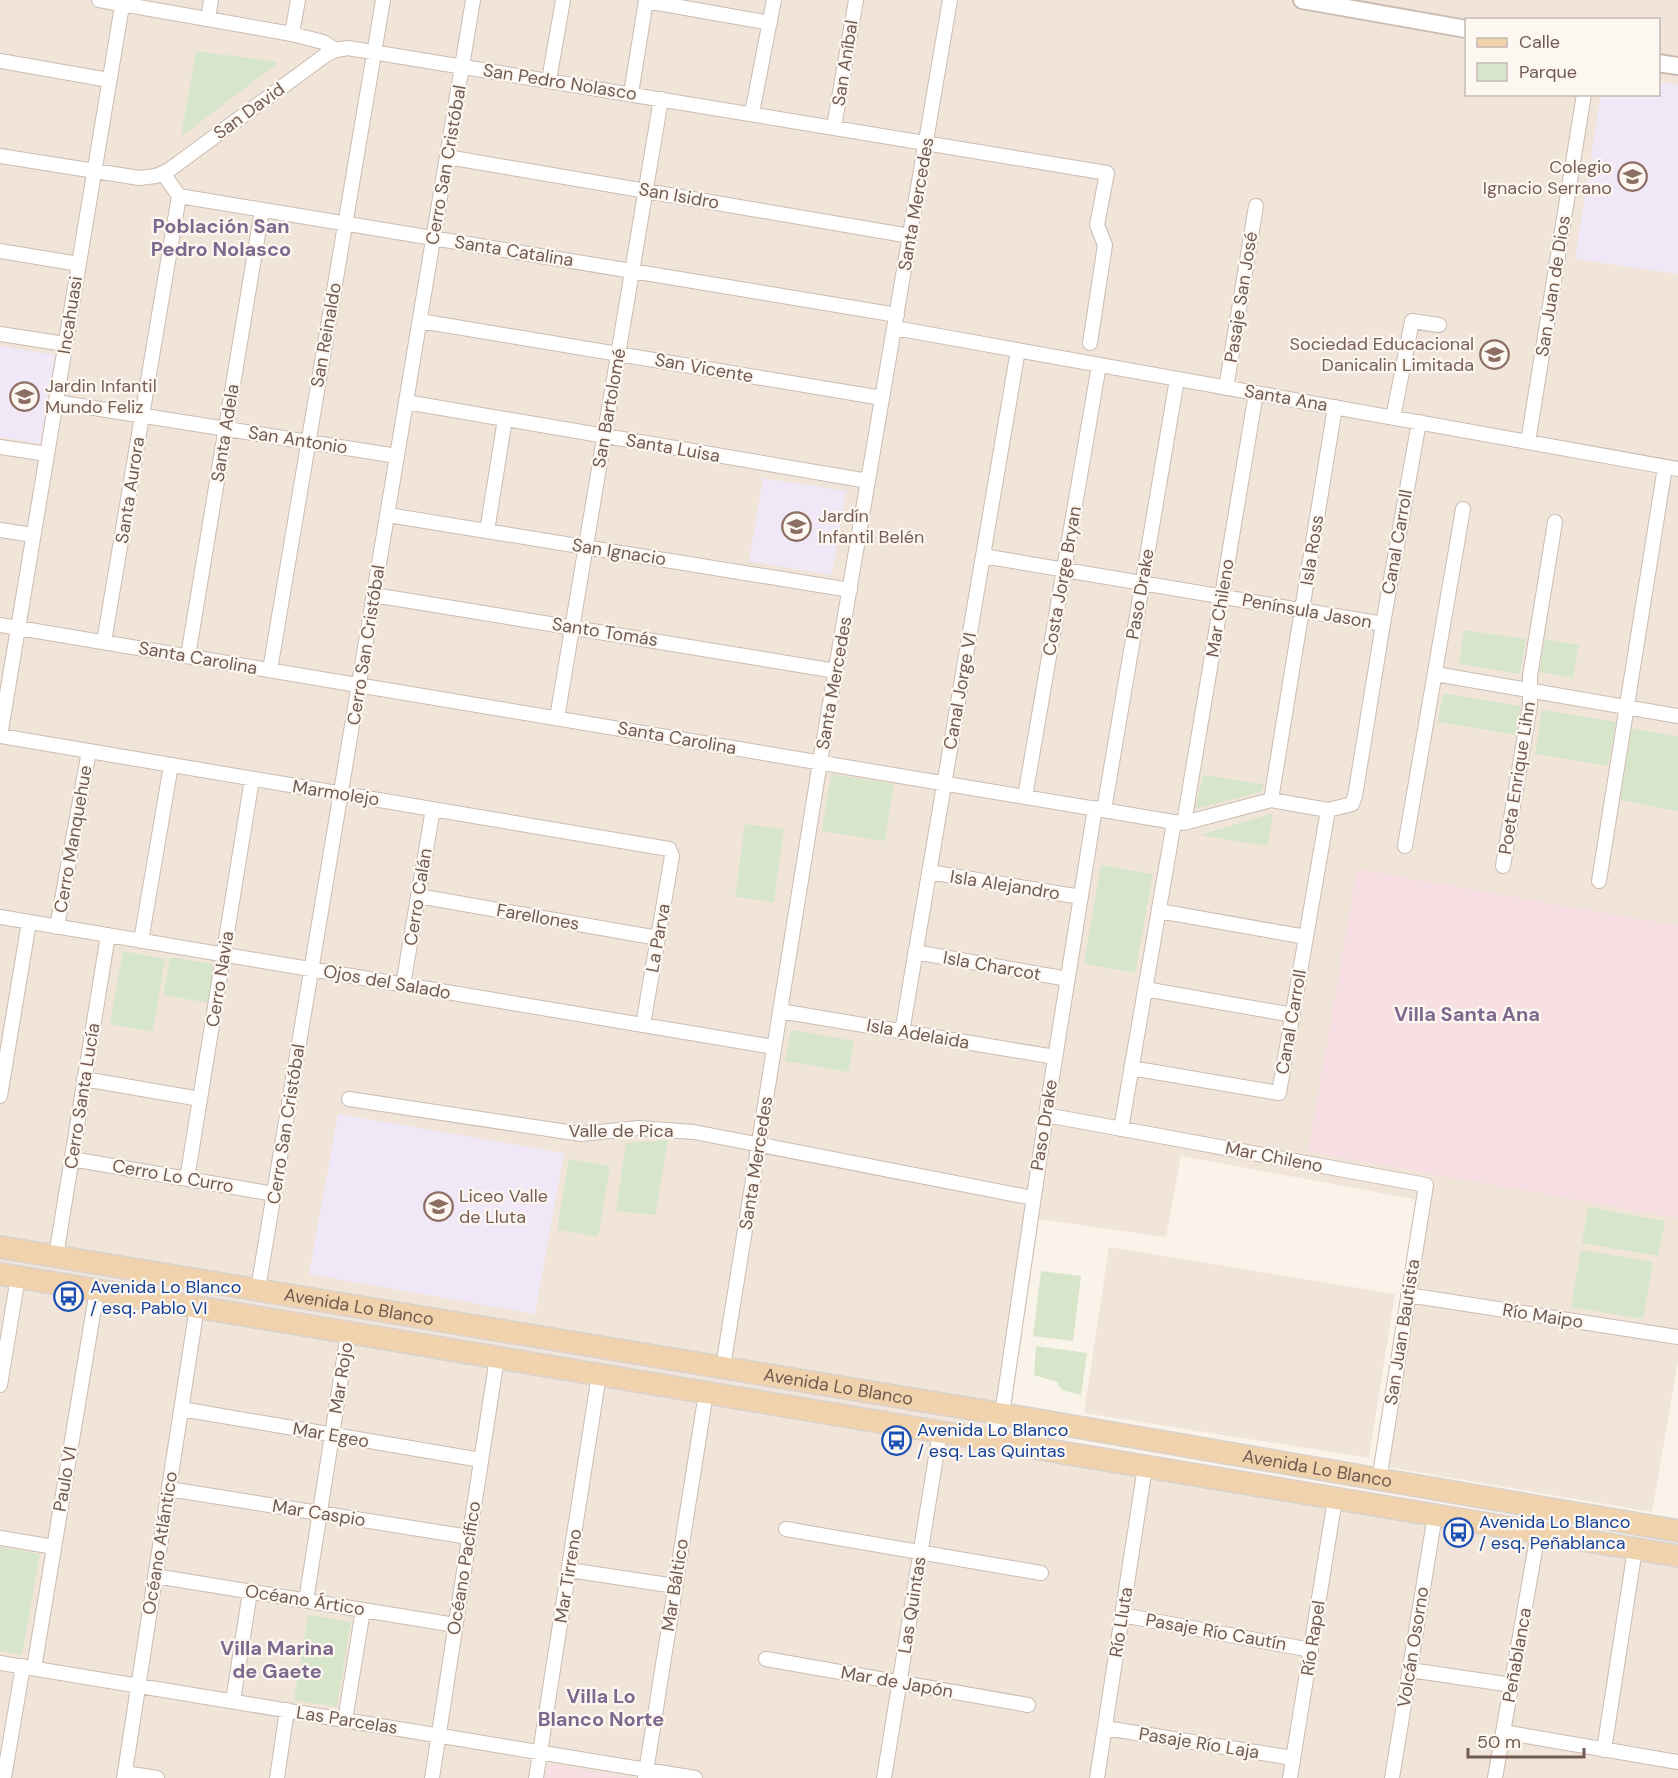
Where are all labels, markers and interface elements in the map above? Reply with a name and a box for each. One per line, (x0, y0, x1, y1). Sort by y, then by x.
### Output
street label: San Aníbal (826, 18, 864, 108)
legend (1465, 18, 1660, 96)
text: Calle (1519, 30, 1560, 54)
street label: San Pedro Nolasco (481, 58, 639, 106)
text: Parque (1519, 60, 1577, 84)
street label: San David (209, 77, 289, 145)
street label: Cerro San Cristóbal (420, 83, 472, 247)
street label: Santa Mercedes (892, 135, 940, 273)
place label: Colegio Ignacio Serrano (1483, 155, 1612, 200)
school or university icon: Colegio Ignacio Serrano (1617, 161, 1649, 193)
street label: San Isidro (637, 177, 721, 215)
district label: Población San Pedro Nolasco (151, 213, 291, 262)
street label: San Juan de Dios (1530, 214, 1576, 358)
street label: Santa Catalina (453, 230, 575, 272)
street label: Pasaje San José (1219, 230, 1263, 364)
street label: Incahuasi (52, 274, 88, 356)
street label: San Reinaldo (305, 281, 347, 389)
place label: Sociedad Educacional Danicalin Limitada (1290, 332, 1474, 377)
school or university icon: Sociedad Educacional Danicalin Limitada (1479, 338, 1511, 370)
street label: San Bartolomé (587, 346, 631, 470)
street label: San Vicente (653, 348, 755, 388)
place label: Jardin Infantil Mundo Feliz (45, 374, 157, 419)
street label: Santa Ana (1242, 379, 1330, 417)
school or university icon: Jardin Infantil Mundo Feliz (8, 380, 40, 412)
street label: Santa Adela (205, 382, 245, 484)
street label: San Antonio (247, 420, 349, 460)
street label: Santa Luisa (624, 428, 722, 468)
street label: Santa Aurora (110, 435, 150, 545)
street label: Canal Carroll (1376, 488, 1418, 596)
place label: Jardín Infantil Belén (818, 504, 924, 549)
street label: Costa Jorge Bryan (1037, 504, 1087, 658)
school or university icon: Jardín Infantil Belén (781, 510, 813, 542)
street label: Isla Ross (1295, 513, 1329, 587)
street label: San Ignacio (570, 533, 668, 571)
street label: Paso Drake (1120, 547, 1160, 641)
street label: Mar Chileno (1200, 557, 1240, 659)
street label: Cerro San Cristóbal (341, 563, 391, 727)
street label: Península Jason (1240, 588, 1374, 634)
street label: Santo Tomás (550, 612, 660, 652)
street label: Santa Mercedes (810, 614, 858, 752)
street label: Canal Jorge VI (938, 630, 982, 752)
street label: Santa Carolina (137, 636, 259, 680)
street label: Poeta Enrique Lihn (1493, 700, 1541, 856)
street label: Santa Carolina (616, 716, 738, 760)
street label: Cerro Manquehue (48, 763, 98, 915)
street label: Marmolejo (291, 774, 381, 812)
street label: Cerro Calán (398, 847, 438, 947)
street label: Isla Alejandro (948, 864, 1062, 906)
street label: Farellones (495, 898, 581, 936)
street label: La Parva (640, 902, 676, 974)
street label: Cerro Navia (201, 929, 239, 1029)
street label: Isla Charcot (941, 946, 1043, 986)
street label: Ojos del Salado (321, 959, 453, 1005)
street label: Canal Carroll (1270, 968, 1312, 1076)
district label: Villa Santa Ana (1394, 1001, 1540, 1027)
street label: Isla Adelaida (865, 1013, 971, 1055)
street label: Cerro Santa Lucía (59, 1021, 105, 1171)
street label: Cerro San Cristóbal (261, 1042, 311, 1206)
street label: Paso Drake (1025, 1078, 1063, 1172)
street label: Santa Mercedes (734, 1094, 778, 1232)
street label: Valle de Pica (568, 1119, 674, 1143)
street label: Mar Chileno (1223, 1136, 1325, 1178)
street label: Cerro Lo Curro (110, 1154, 236, 1198)
place label: Liceo Valle de Lluta (459, 1184, 548, 1229)
school or university icon: Liceo Valle de Lluta (422, 1190, 454, 1222)
street label: San Juan Bautista (1379, 1257, 1425, 1407)
place label: Avenida Lo Blanco / esq. Pablo VI (90, 1275, 241, 1320)
bus stop icon: Avenida Lo Blanco / esq. Pablo VI (53, 1281, 85, 1313)
street label: Avenida Lo Blanco (282, 1283, 436, 1331)
street label: Río Maipo (1501, 1298, 1585, 1334)
street label: Mar Rojo (323, 1340, 359, 1416)
street label: Avenida Lo Blanco (762, 1362, 915, 1411)
street label: Mar Egeo (291, 1416, 371, 1454)
place label: Avenida Lo Blanco / esq. Las Quintas (917, 1418, 1068, 1463)
bus stop icon: Avenida Lo Blanco / esq. Las Quintas (880, 1424, 912, 1456)
street label: Paulo VI (47, 1444, 83, 1514)
street label: Avenida Lo Blanco (1241, 1444, 1394, 1493)
street label: Océano Atlántico (137, 1470, 183, 1616)
street label: Mar Caspio (271, 1494, 367, 1532)
street label: Océano Pacífico (442, 1499, 486, 1637)
place label: Avenida Lo Blanco / esq. Peñablanca (1479, 1510, 1630, 1555)
bus stop icon: Avenida Lo Blanco / esq. Peñablanca (1442, 1516, 1474, 1548)
street label: Mar Tirreno (549, 1527, 587, 1625)
street label: Mar Báltico (656, 1537, 694, 1633)
street label: Las Quintas (892, 1555, 932, 1655)
street label: Océano Ártico (243, 1579, 367, 1621)
street label: Río Lluta (1104, 1585, 1138, 1659)
street label: Volcán Osorno (1392, 1585, 1434, 1709)
street label: Río Rapel (1295, 1599, 1331, 1677)
street label: Peñablanca (1497, 1606, 1537, 1704)
street label: Pasaje Río Cautín (1144, 1608, 1288, 1656)
district label: Villa Marina de Gaete (220, 1635, 334, 1684)
street label: Mar de Japón (839, 1660, 955, 1704)
district label: Villa Lo Blanco Norte (538, 1683, 664, 1732)
street label: Las Parcelas (294, 1700, 400, 1740)
scale bar (1468, 1721, 1584, 1759)
street label: Pasaje Río Laja (1137, 1722, 1261, 1764)
text: 50 m (1477, 1730, 1521, 1754)

